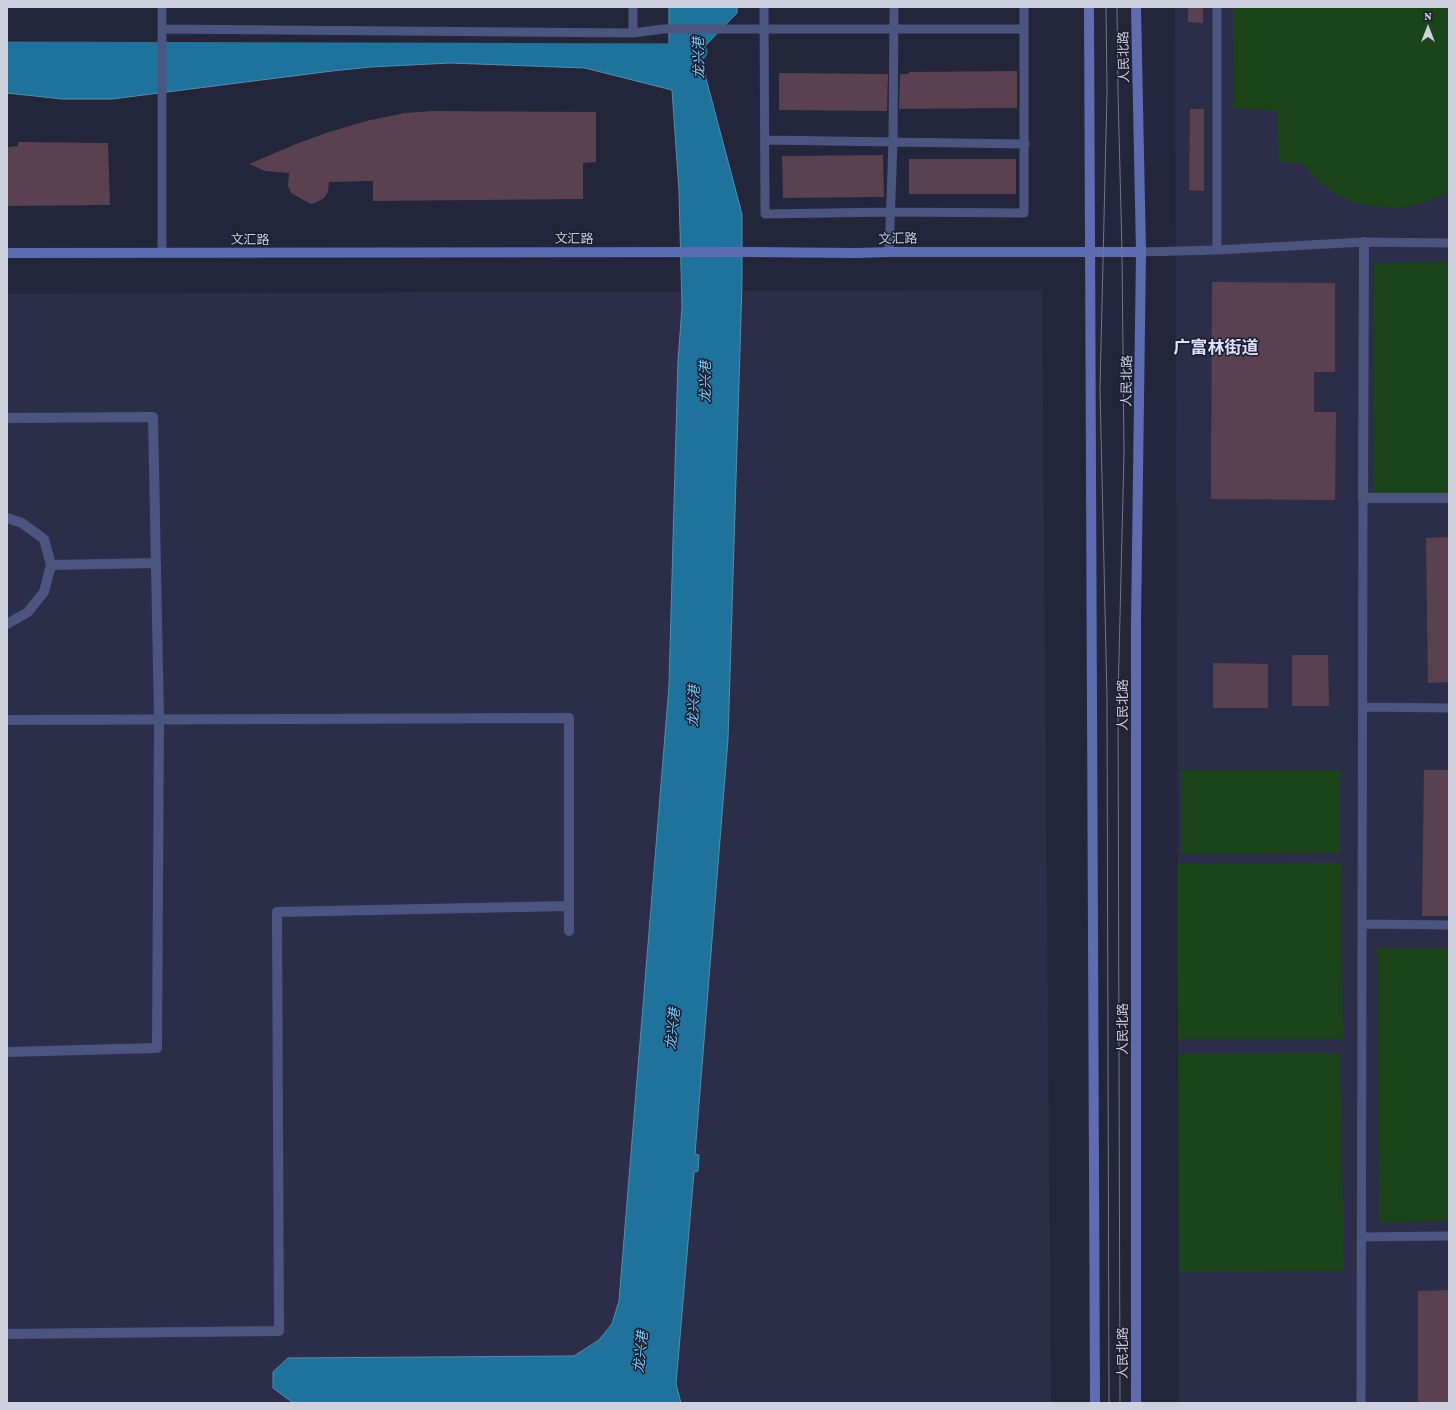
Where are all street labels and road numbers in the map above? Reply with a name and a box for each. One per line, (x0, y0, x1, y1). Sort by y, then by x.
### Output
street label: 人民北路 (1116, 31, 1132, 83)
street label: 文汇路 (555, 231, 593, 247)
street label: 文汇路 (878, 231, 918, 247)
street label: 文汇路 (231, 232, 269, 248)
street label: 人民北路 (1119, 355, 1135, 407)
street label: 人民北路 (1115, 679, 1131, 731)
street label: 人民北路 (1115, 1003, 1131, 1055)
street label: 人民北路 (1115, 1327, 1131, 1379)

